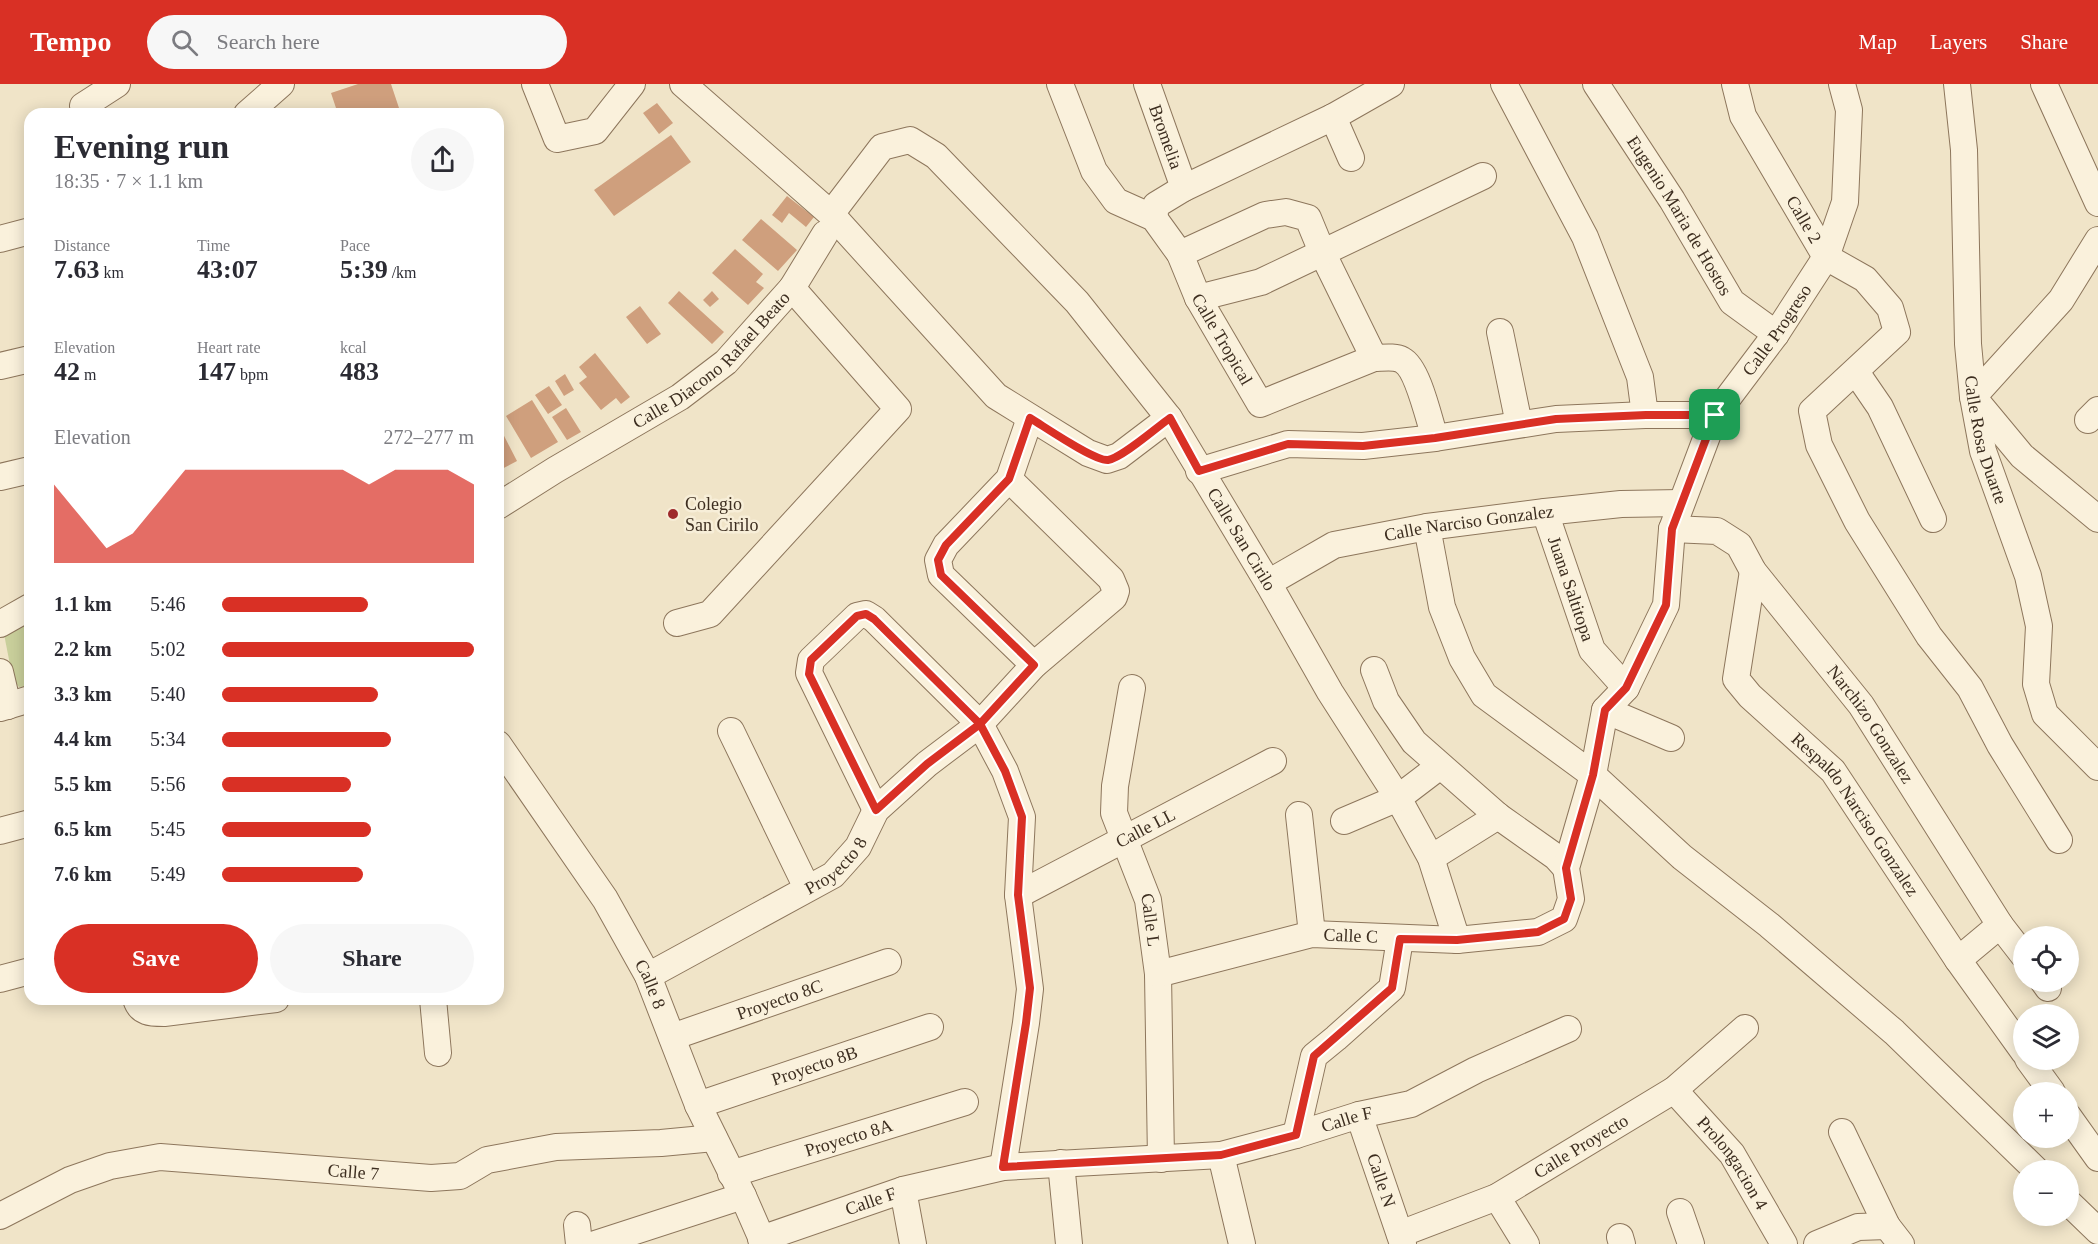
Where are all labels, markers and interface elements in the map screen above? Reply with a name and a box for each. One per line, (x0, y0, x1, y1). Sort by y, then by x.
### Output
search box (147, 15, 567, 69)
text: Tempo (30, 26, 111, 57)
icon: search (168, 26, 201, 59)
text: Search here (216, 29, 320, 54)
text: Map (1859, 30, 1897, 54)
text: Layers (1930, 30, 1987, 54)
text: Share (2020, 30, 2068, 54)
street label: Bromelia (1145, 102, 1186, 172)
button: share (411, 128, 474, 191)
text: Evening run (54, 129, 229, 165)
street label: Eugenio Maria de Hostos (1623, 132, 1736, 299)
text: 18:35 · 7 × 1.1 km (54, 170, 203, 192)
street label: Calle 2 (1782, 192, 1826, 247)
text: Distance (54, 237, 110, 254)
text: Time (197, 237, 230, 254)
text: Pace (340, 237, 370, 254)
text: 7.63 (54, 255, 100, 284)
text: 43:07 (197, 255, 258, 284)
text: 5:39 (340, 255, 388, 284)
text: km (100, 264, 124, 281)
text: /km (388, 264, 417, 281)
street label: Calle Progreso (1738, 281, 1815, 380)
street label: Calle Diacono Rafael Beato (629, 288, 794, 432)
street label: Calle Tropical (1188, 290, 1257, 389)
text: Elevation (54, 339, 115, 356)
text: Heart rate (197, 339, 261, 356)
text: kcal (340, 339, 367, 356)
text: 42 (54, 357, 80, 386)
text: 147 (197, 357, 236, 386)
text: 483 (340, 357, 379, 386)
text: m (80, 366, 96, 383)
text: bpm (236, 366, 268, 383)
street label: Calle Rosa Duarte (1961, 374, 2011, 507)
pin (1689, 389, 1740, 440)
icon: arrive (1698, 398, 1731, 431)
text: Elevation (54, 426, 131, 448)
text: 272–277 m (383, 426, 474, 448)
street label: Calle San Cirilo (1203, 484, 1280, 594)
place label: Colegio San Cirilo (685, 494, 759, 535)
street label: Calle Narciso Gonzalez (1382, 501, 1555, 545)
marker: Colegio San Cirilo (666, 507, 680, 521)
street label: Juana Saltitopa (1544, 534, 1598, 644)
text: 1.1 km (54, 593, 112, 615)
text: 5:46 (150, 593, 186, 615)
text: 2.2 km (54, 638, 112, 660)
text: 5:02 (150, 638, 186, 660)
street label: Narchizo Gonzalez (1823, 661, 1918, 787)
text: 3.3 km (54, 683, 112, 705)
text: 5:40 (150, 683, 186, 705)
text: 4.4 km (54, 728, 112, 750)
text: 5:34 (150, 728, 186, 750)
street label: Respaldo Narciso Gonzalez (1788, 729, 1923, 900)
text: 5.5 km (54, 773, 112, 795)
text: 5:56 (150, 773, 186, 795)
street label: Calle LL (1112, 804, 1179, 852)
text: 6.5 km (54, 818, 112, 840)
text: 5:45 (150, 818, 186, 840)
street label: Proyecto 8 (801, 834, 871, 898)
text: 7.6 km (54, 863, 112, 885)
text: 5:49 (150, 863, 186, 885)
street label: Calle L (1136, 890, 1164, 948)
button: Save (54, 924, 258, 993)
button: Share (270, 924, 474, 993)
street label: Calle C (1323, 924, 1379, 947)
map controls (2013, 926, 2079, 1226)
button: locate (2013, 926, 2079, 992)
street label: Calle 8 (631, 956, 670, 1012)
street label: Proyecto 8C (734, 975, 825, 1024)
button: layers (2013, 1004, 2079, 1070)
street label: Proyecto 8B (769, 1042, 860, 1090)
button: + (2013, 1082, 2079, 1148)
street label: Calle F (1319, 1102, 1374, 1136)
street label: Calle Proyecto (1530, 1110, 1632, 1182)
street label: Prolongacion 4 (1693, 1112, 1772, 1213)
street label: Proyecto 8A (802, 1115, 895, 1161)
street label: Calle N (1363, 1151, 1400, 1210)
street label: Calle 7 (327, 1160, 380, 1184)
button: − (2013, 1160, 2079, 1226)
street label: Calle F (843, 1183, 899, 1219)

